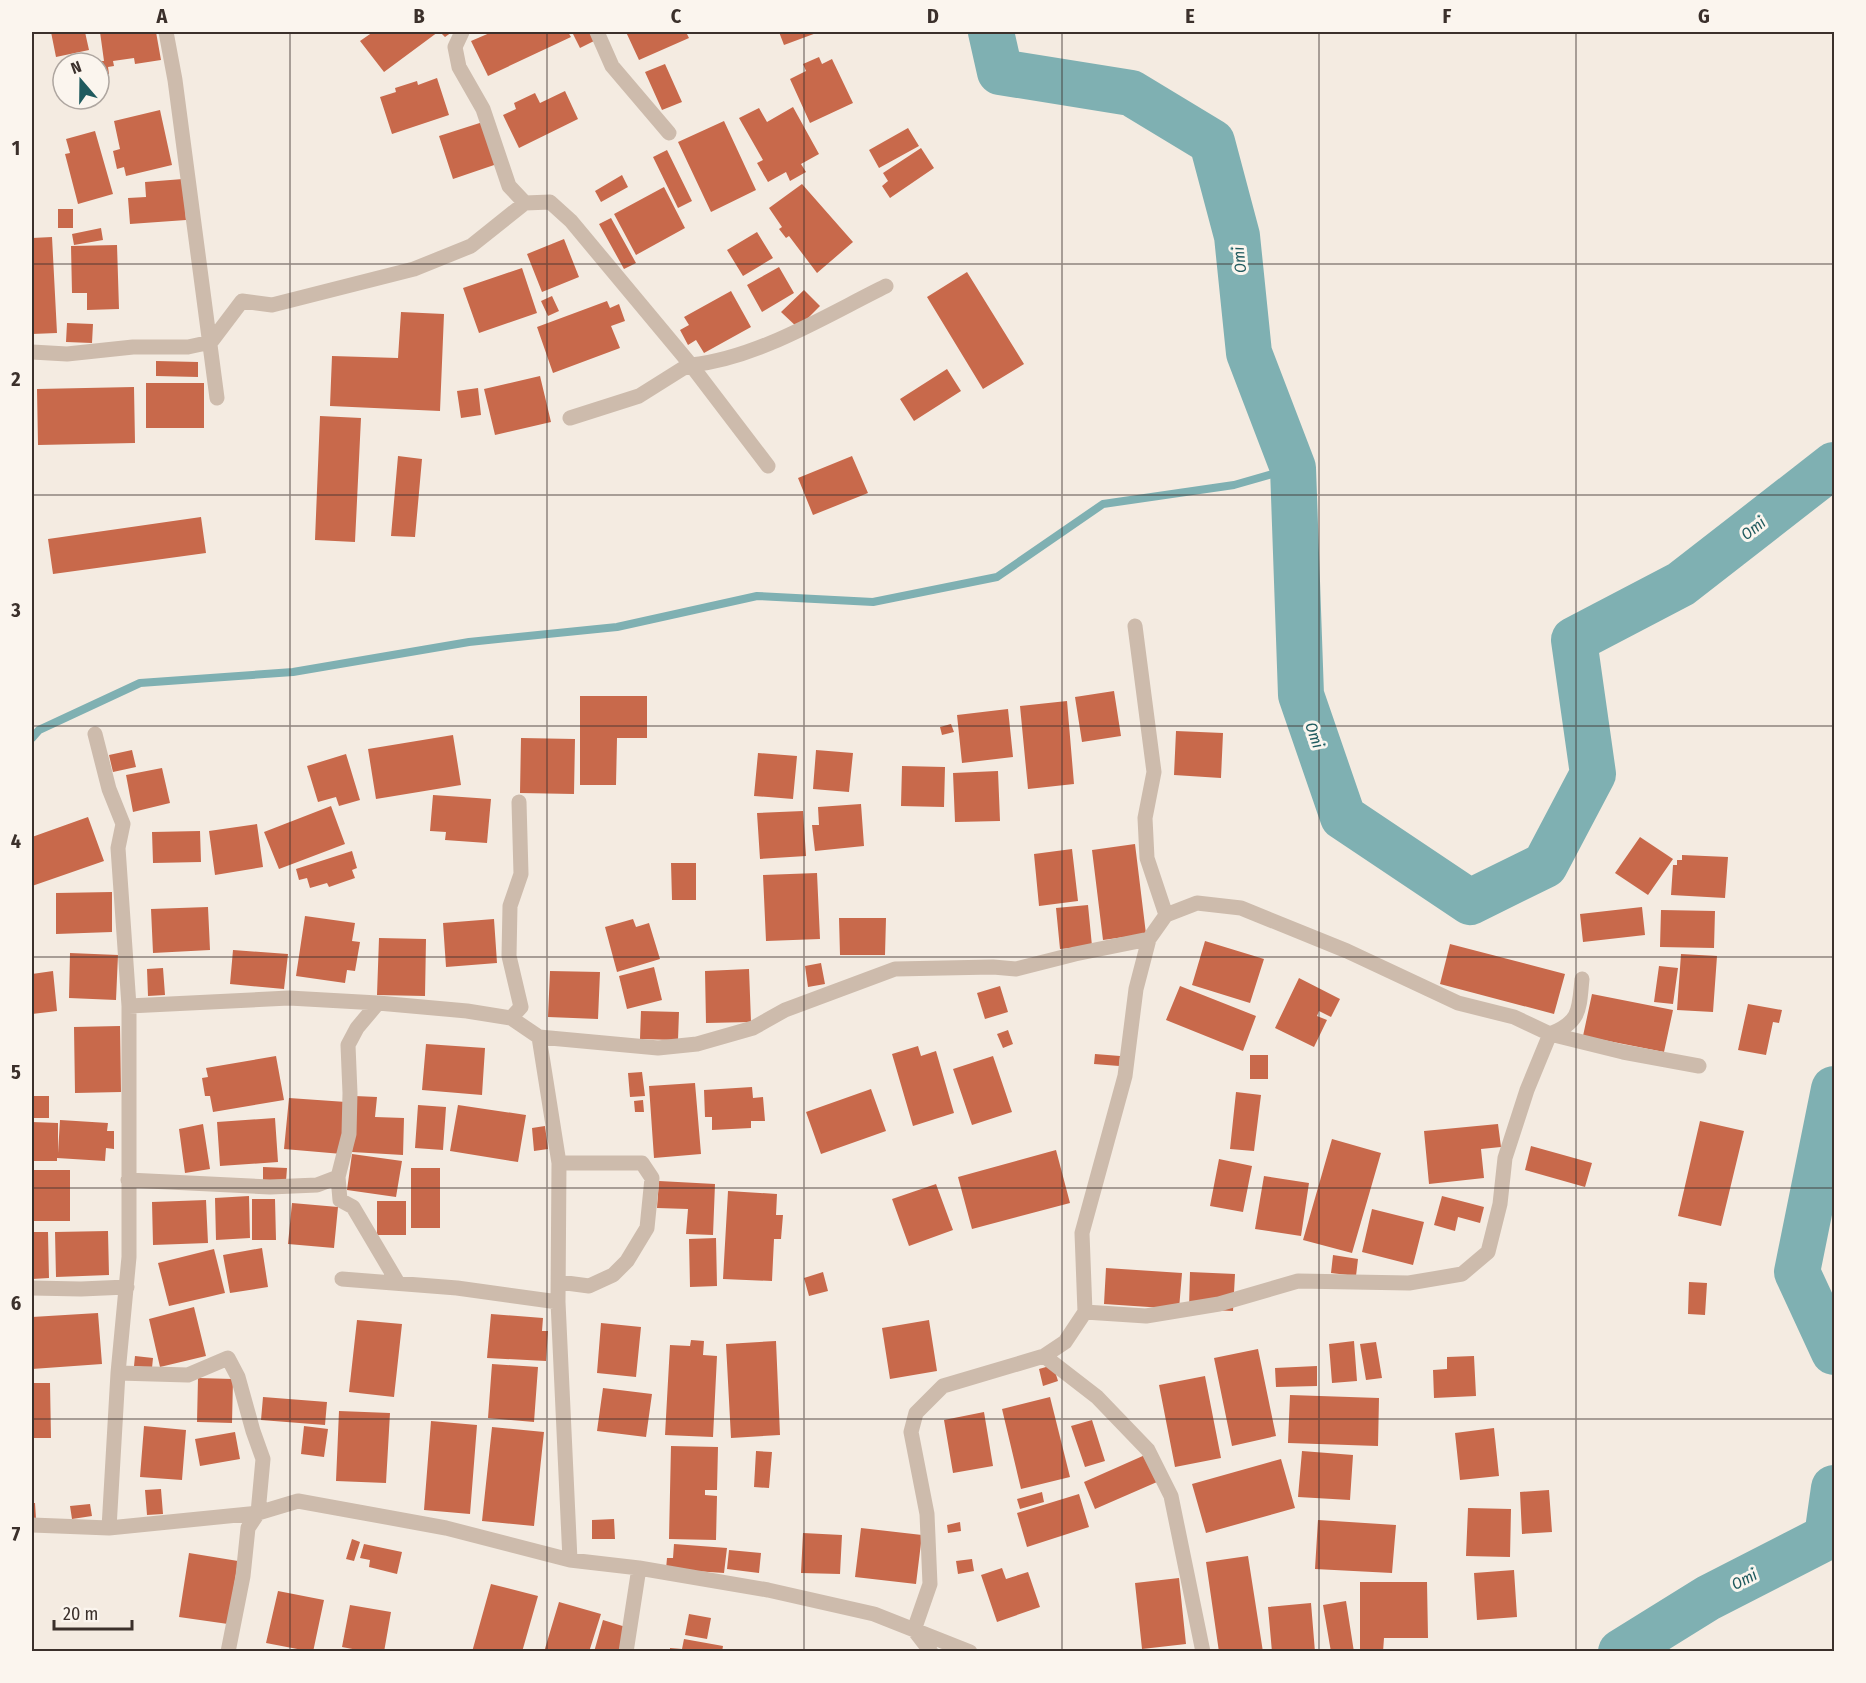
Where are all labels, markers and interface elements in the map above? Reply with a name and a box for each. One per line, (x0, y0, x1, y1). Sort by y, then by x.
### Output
text: A (156, 4, 169, 28)
text: B (413, 4, 425, 28)
text: C (671, 4, 682, 28)
text: D (927, 4, 939, 28)
text: E (1185, 4, 1195, 28)
text: F (1443, 4, 1452, 28)
text: G (1698, 4, 1710, 28)
north arrow (51, 51, 111, 111)
text: N (68, 57, 84, 78)
text: 1 (12, 136, 20, 160)
water label: Omi (1229, 246, 1250, 274)
text: 2 (10, 367, 21, 391)
water label: Omi (1737, 513, 1769, 544)
text: 3 (10, 598, 21, 622)
water label: Omi (1301, 720, 1328, 751)
text: 4 (11, 829, 21, 853)
text: 5 (11, 1060, 21, 1084)
text: 6 (11, 1291, 21, 1315)
text: 7 (12, 1522, 21, 1546)
water label: Omi (1728, 1565, 1760, 1594)
scale bar (54, 1593, 132, 1631)
text: 20 m (63, 1603, 98, 1625)

